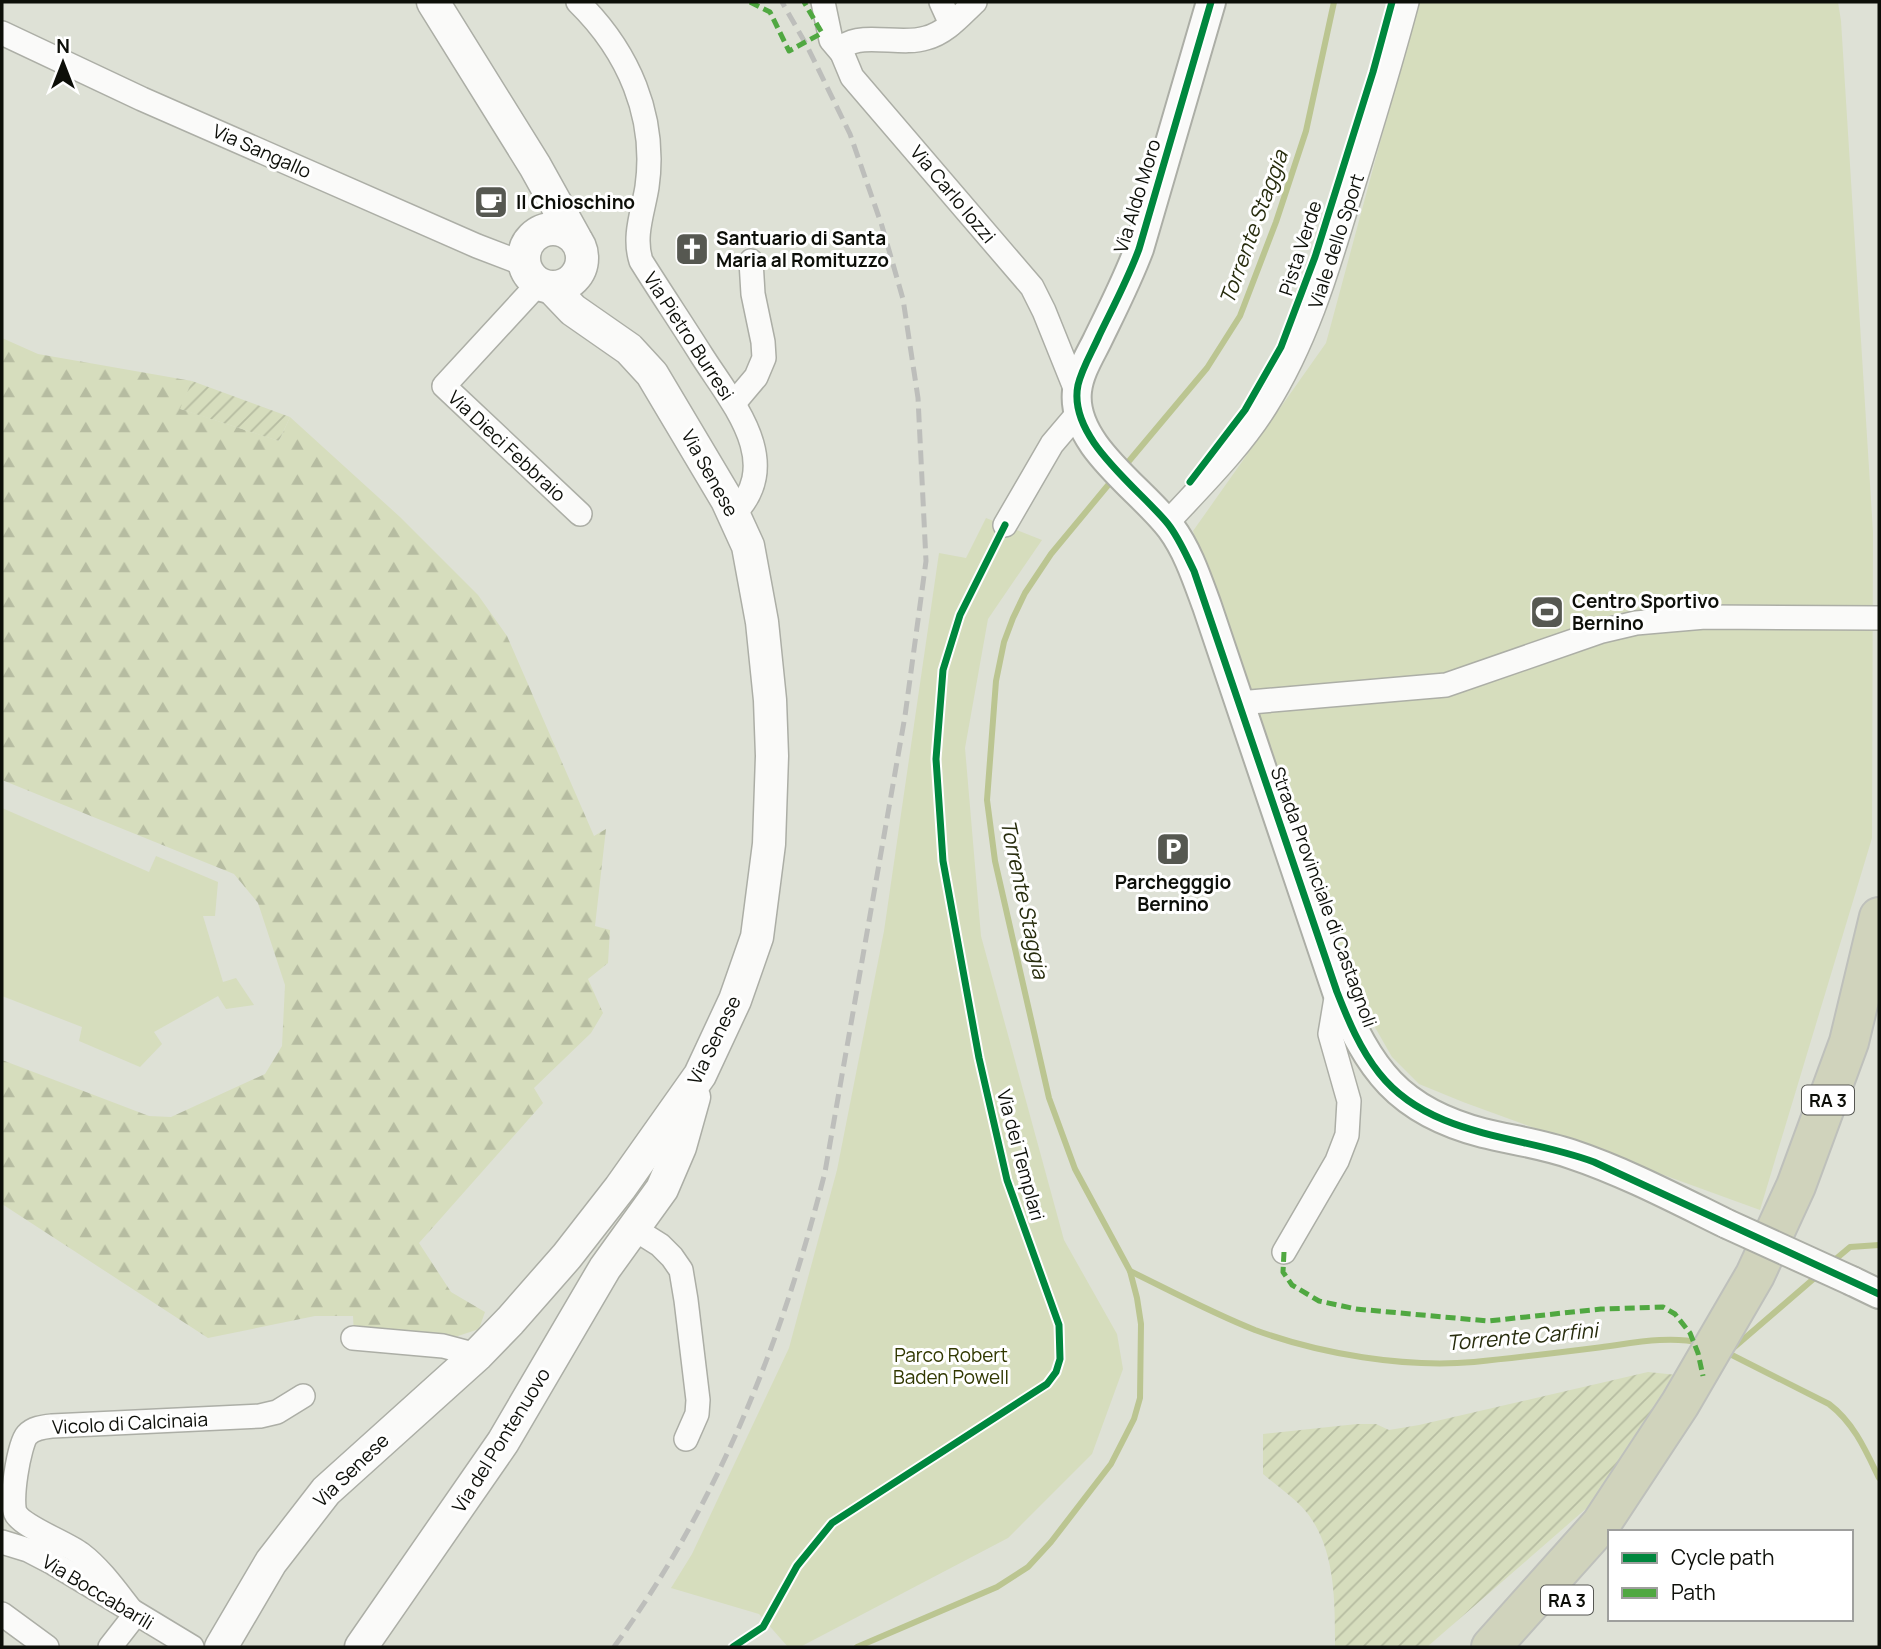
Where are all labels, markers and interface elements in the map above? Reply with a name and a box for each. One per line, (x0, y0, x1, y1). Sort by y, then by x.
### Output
north arrow (28, 28, 98, 98)
text: N (56, 33, 70, 59)
street label: Via Sangallo (209, 118, 315, 184)
street label: Via Aldo Moro (1107, 136, 1167, 256)
street label: Via Carlo Iozzi (904, 140, 1002, 248)
water label: Torrente Staggia (1212, 145, 1294, 308)
street label: Viale dello Sport (1302, 170, 1370, 312)
cafe icon: Il Chioschino (472, 183, 510, 221)
place label: Il Chioschino (516, 189, 635, 215)
street label: Pista Verde (1272, 197, 1328, 299)
place label: Santuario di Santa Maria al Romituzzo (716, 225, 889, 273)
church icon: Santuario di Santa Maria al Romituzzo (673, 230, 711, 268)
street label: Via Pietro Burresi (638, 267, 740, 405)
street label: Via Dieci Febbraio (442, 385, 572, 507)
street label: Via Senese (675, 425, 745, 521)
place label: Centro Sportivo Bernino (1572, 588, 1719, 636)
sports icon: Centro Sportivo Bernino (1528, 593, 1566, 631)
street label: Strada Provinciale di Castagnoli (1265, 763, 1383, 1031)
water label: Torrente Staggia (995, 817, 1056, 982)
parking icon: Parchegggio Bernino (1154, 830, 1192, 868)
place label: Parchegggio Bernino (1115, 869, 1231, 917)
street label: Via Senese (681, 991, 747, 1089)
road number: RA 3 (1802, 1086, 1854, 1114)
street label: Via dei Templari (991, 1087, 1051, 1223)
water label: Torrente Carfini (1445, 1315, 1602, 1357)
park label: Parco Robert Baden Powell (893, 1342, 1009, 1390)
street label: Via del Pontenuovo (446, 1363, 556, 1517)
street label: Vicolo di Calcinaia (51, 1406, 209, 1440)
street label: Via Senese (308, 1427, 394, 1513)
legend (1608, 1530, 1853, 1621)
text: Cycle path (1671, 1543, 1774, 1571)
street label: Via Boccabarili (37, 1548, 159, 1636)
text: Path (1671, 1578, 1716, 1606)
road number: RA 3 (1541, 1586, 1593, 1615)

